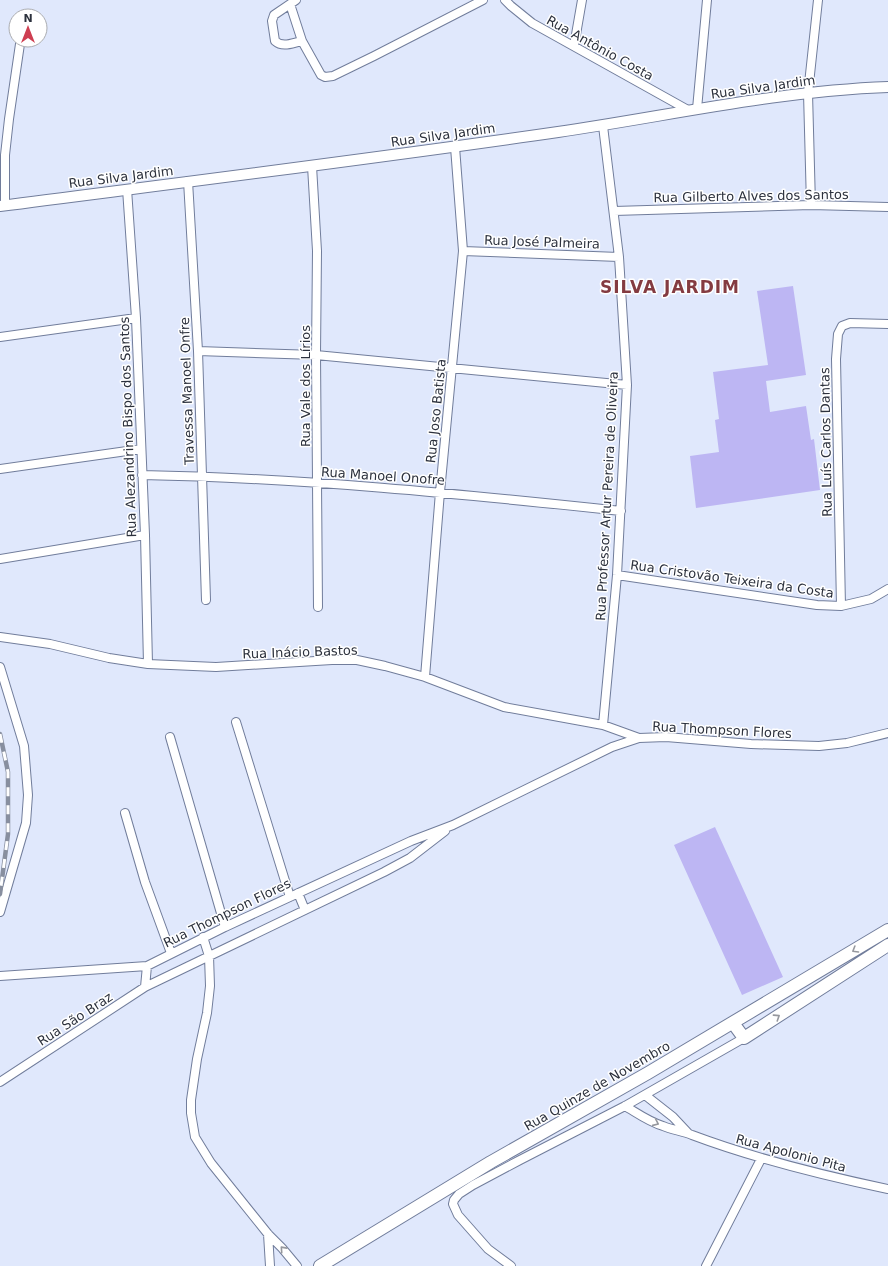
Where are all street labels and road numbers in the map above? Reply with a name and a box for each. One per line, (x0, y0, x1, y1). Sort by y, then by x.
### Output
street label: Rua Antônio Costa (544, 12, 656, 84)
street label: Rua Silva Jardim (710, 72, 816, 102)
street label: Rua Silva Jardim (390, 120, 496, 150)
street label: Rua Silva Jardim (68, 163, 174, 191)
street label: Rua Gilberto Alves dos Santos (653, 187, 849, 205)
street label: Rua José Palmeira (484, 232, 600, 252)
street label: Rua Alezandrino Bispo dos Santos (117, 316, 139, 538)
street label: Travessa Manoel Onfre (177, 317, 197, 466)
street label: Rua Vale dos Lírios (298, 325, 313, 447)
street label: Rua Joso Batista (423, 358, 449, 464)
street label: Rua Luís Carlos Dantas (817, 367, 835, 517)
street label: Rua Professor Artur Pereira de Oliveira (593, 371, 621, 621)
street label: Rua Manoel Onofre (321, 464, 445, 488)
street label: Rua Cristovão Teixeira da Costa (629, 557, 835, 601)
street label: Rua Inácio Bastos (242, 642, 358, 662)
street label: Rua Thompson Flores (652, 719, 792, 741)
street label: Rua Thompson Flores (161, 876, 293, 950)
street label: Rua São Braz (35, 989, 115, 1049)
street label: Rua Quinze de Novembro (521, 1038, 673, 1134)
street label: Rua Apolonio Pita (734, 1131, 848, 1175)

